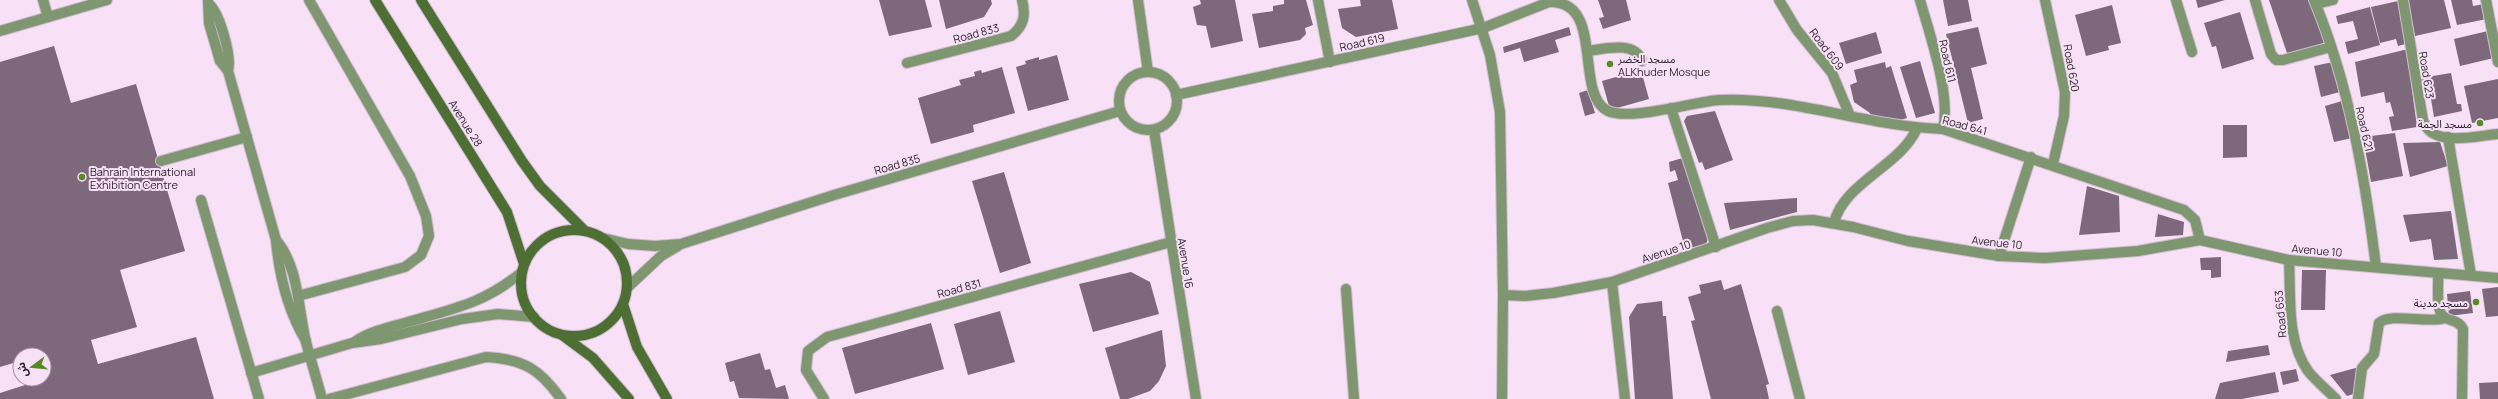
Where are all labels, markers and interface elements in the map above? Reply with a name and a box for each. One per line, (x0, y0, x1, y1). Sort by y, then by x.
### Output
street label: Road 833 (951, 20, 1001, 46)
street label: Road 609 (1806, 25, 1848, 73)
street label: Road 619 (1338, 29, 1386, 54)
street label: Road 611 (1936, 38, 1960, 84)
street label: Road 620 (2060, 43, 2084, 93)
street label: Road 623 (2416, 50, 2438, 100)
place label: مسجد الخضر ALKhuder Mosque (1617, 51, 1711, 79)
marker: مسجد الخضر ALKhuder Mosque (1605, 59, 1615, 69)
street label: Avenue 28 (446, 97, 486, 149)
street label: Road 621 (2353, 105, 2377, 153)
street label: Road 641 (1941, 112, 1989, 138)
place label: مسجد الجمة (2418, 116, 2472, 131)
marker: مسجد الجمة (2475, 118, 2485, 128)
street label: Road 835 (872, 150, 922, 178)
place label: Bahrain International Exhibition Centre (90, 164, 196, 192)
marker: Bahrain International Exhibition Centre (77, 172, 87, 182)
street label: Avenue 10 (1971, 232, 2023, 252)
street label: Avenue 10 (1639, 236, 1693, 266)
street label: Avenue 16 (1175, 237, 1197, 290)
street label: Avenue 10 (2291, 240, 2343, 260)
street label: Road 831 (935, 275, 983, 301)
street label: Road 653 (2270, 290, 2290, 338)
place label: مسجد مدينة (2414, 295, 2468, 310)
marker: مسجد مدينة (2471, 297, 2481, 307)
north arrow (12, 347, 52, 387)
text: ش (13, 361, 31, 379)

